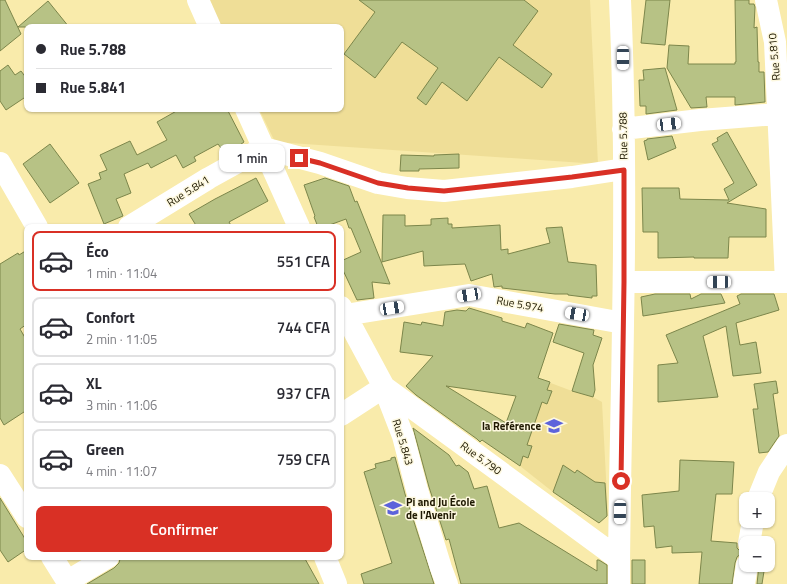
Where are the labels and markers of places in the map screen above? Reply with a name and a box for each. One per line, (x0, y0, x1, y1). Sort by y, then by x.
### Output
school or university icon: la Reférence (544, 416, 564, 436)
place label: la Reférence (482, 418, 541, 434)
place label: Pi and Ju École de l'Avenir (406, 494, 475, 523)
school or university icon: Pi and Ju École de l'Avenir (383, 498, 403, 518)

